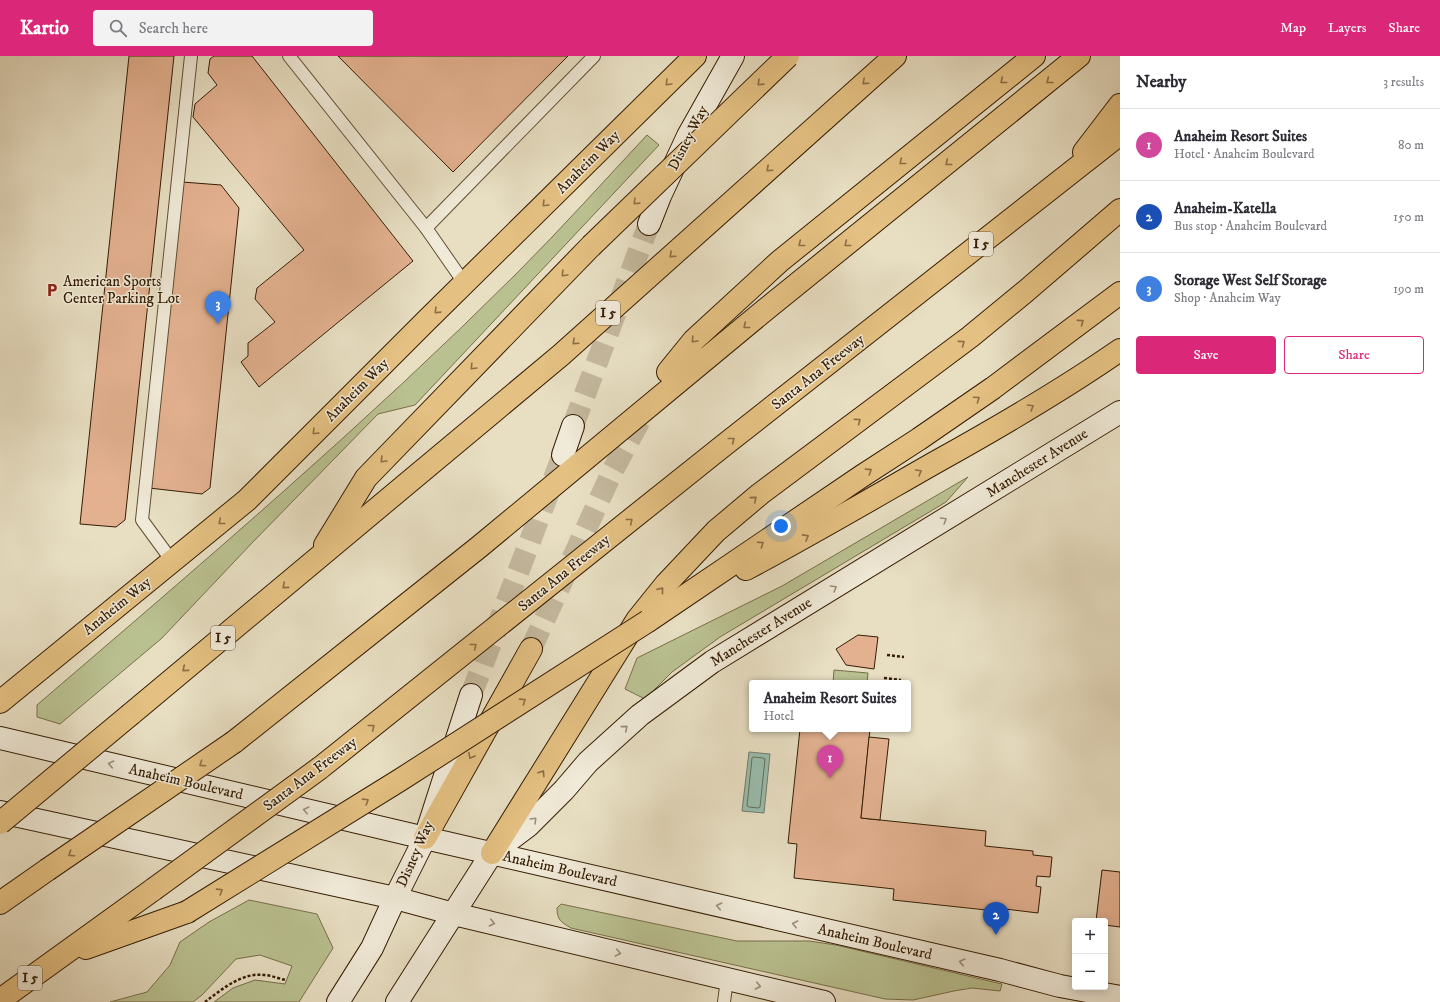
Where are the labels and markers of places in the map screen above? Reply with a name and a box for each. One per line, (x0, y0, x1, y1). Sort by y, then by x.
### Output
place label: American Sports Center Parking Lot (63, 272, 180, 308)
parking icon: American Sports Center Parking Lot (44, 282, 60, 298)
pin: 3 (205, 291, 231, 324)
pin: 1 (817, 745, 843, 778)
pin: 2 (983, 902, 1009, 935)

